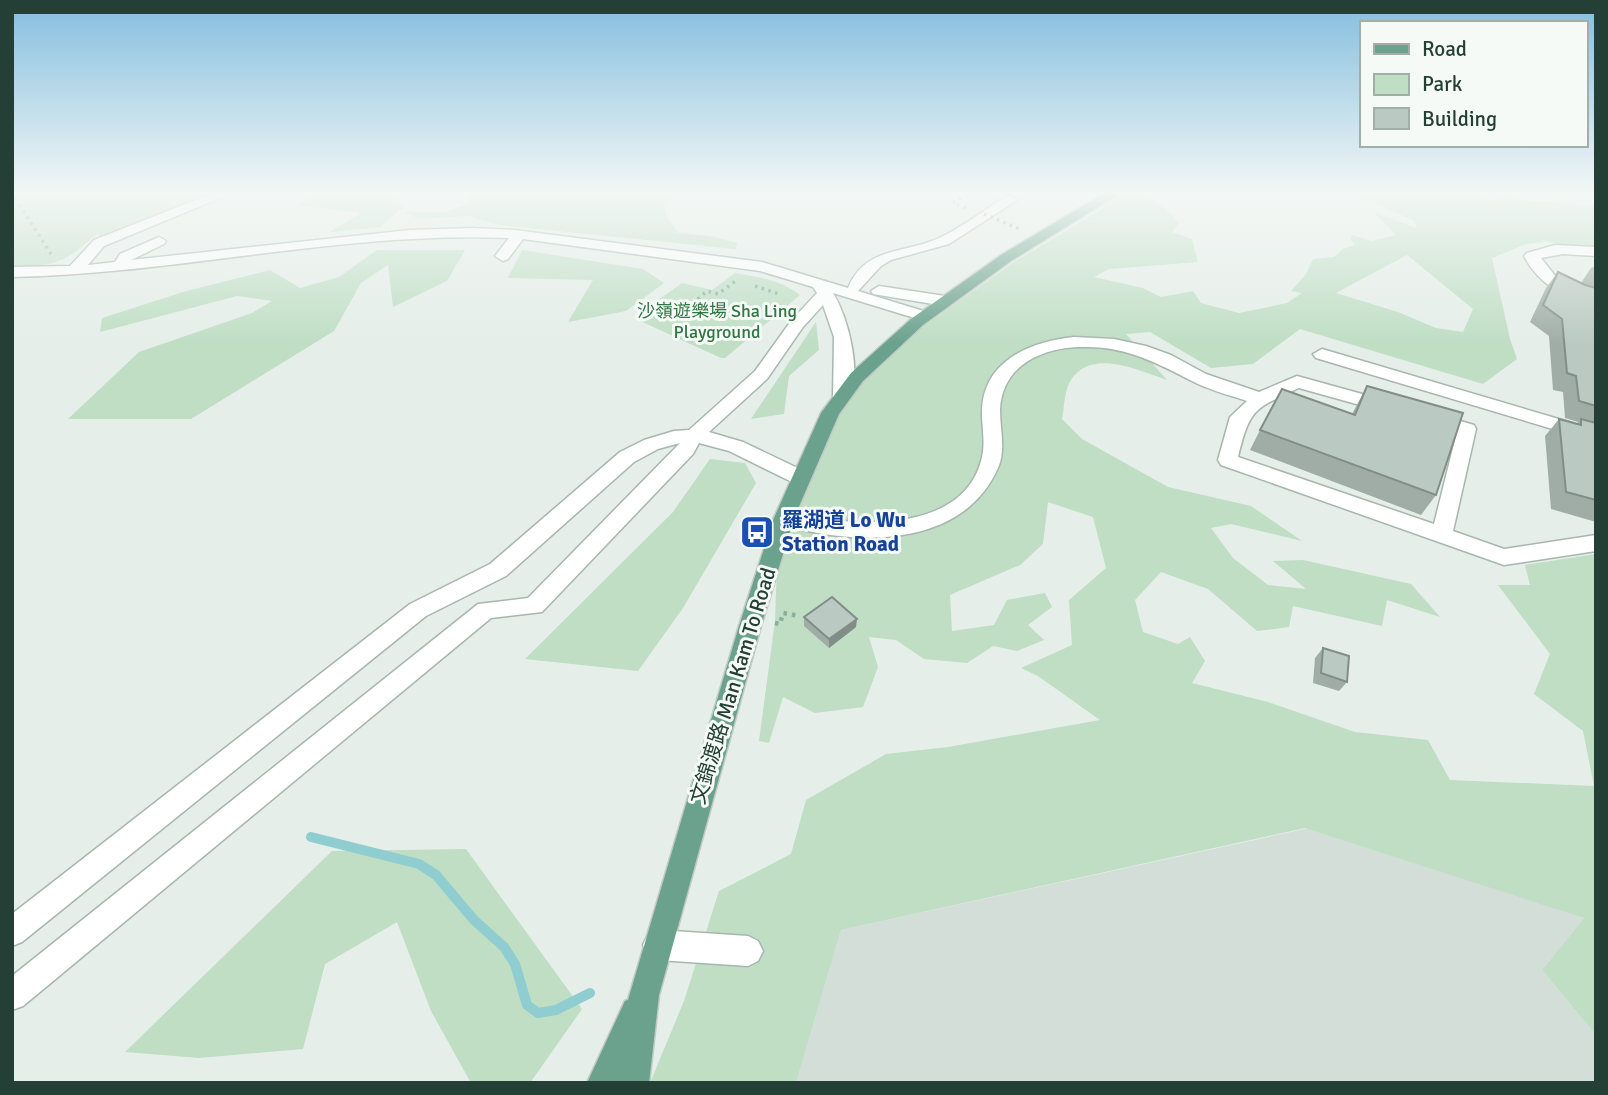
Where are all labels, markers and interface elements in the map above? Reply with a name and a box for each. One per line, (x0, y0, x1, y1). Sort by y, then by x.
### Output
legend (1360, 21, 1587, 147)
text: Road (1422, 36, 1467, 62)
text: Park (1422, 71, 1463, 97)
text: Building (1422, 106, 1497, 132)
park label: 沙嶺遊樂場 Sha Ling Playground (637, 300, 797, 343)
place label: 羅湖道 Lo Wu Station Road (782, 507, 906, 557)
bus stop icon: 羅湖道 Lo Wu Station Road (738, 513, 776, 551)
street label: 文錦渡路 Man Kam To Road (685, 565, 781, 807)

